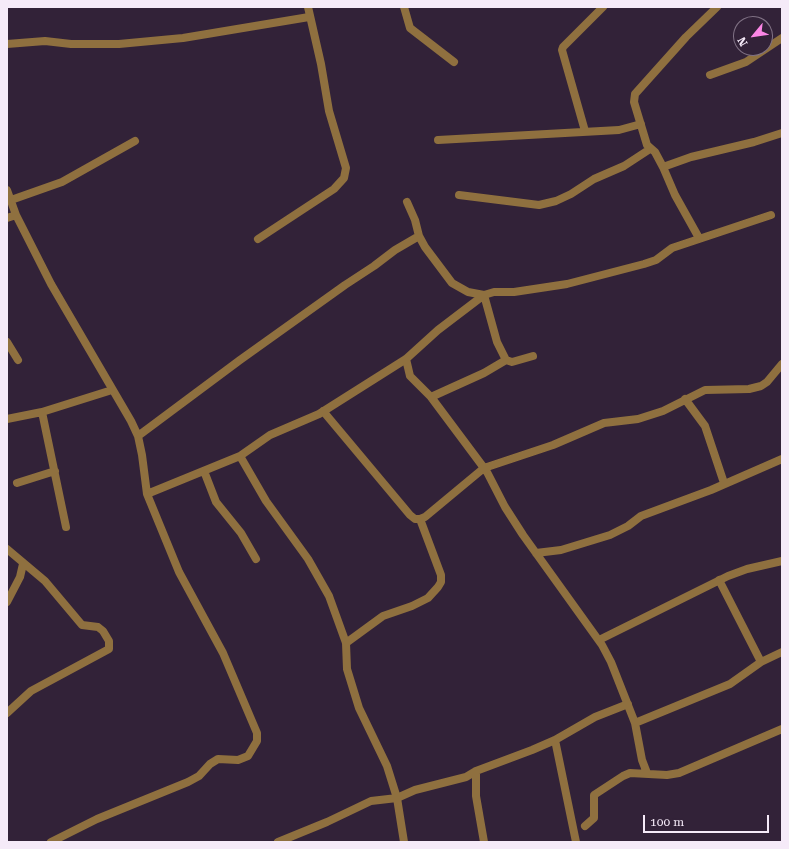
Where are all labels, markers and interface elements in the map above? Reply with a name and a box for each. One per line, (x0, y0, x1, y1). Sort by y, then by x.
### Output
north arrow (733, 16, 773, 56)
text: N (735, 35, 751, 48)
scale bar (645, 807, 771, 833)
text: 100 m (650, 815, 684, 829)

